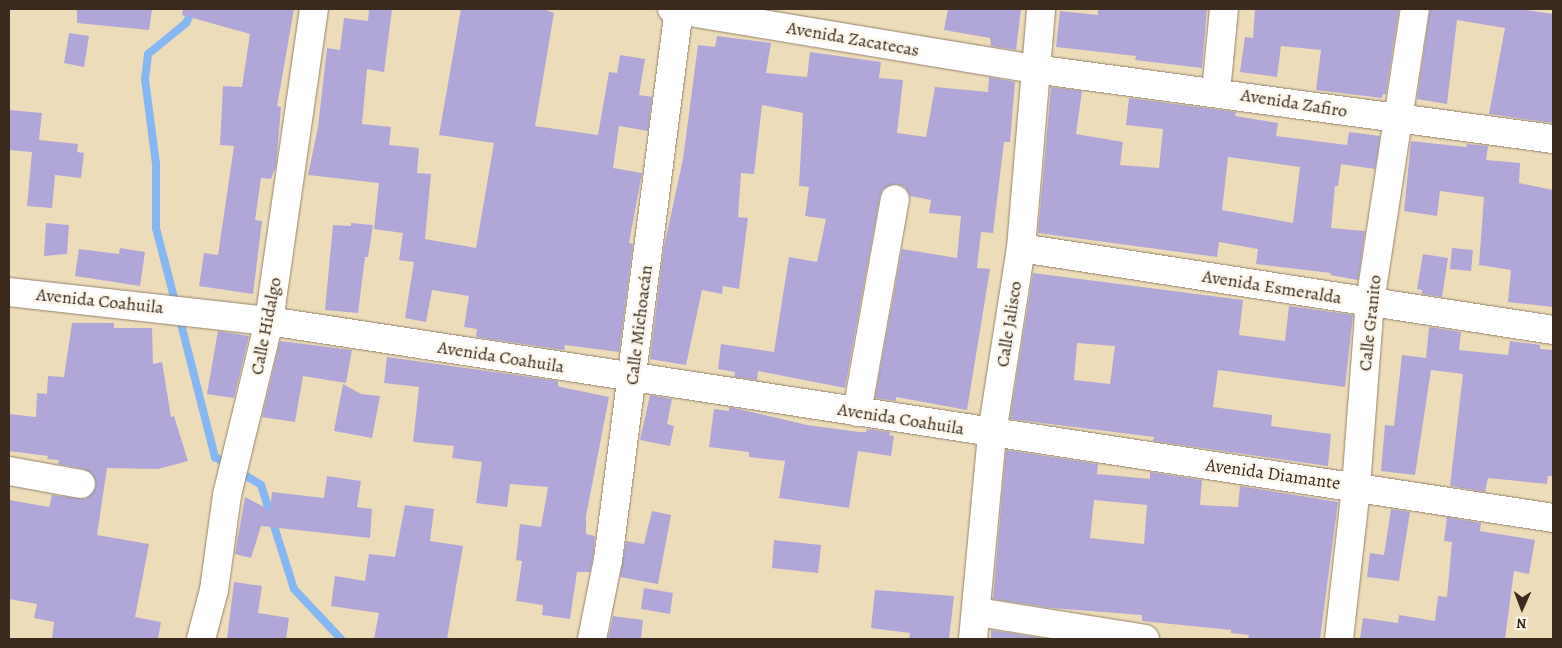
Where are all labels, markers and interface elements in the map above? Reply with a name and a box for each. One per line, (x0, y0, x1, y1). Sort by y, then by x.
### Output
street label: Avenida Zacatecas (785, 17, 921, 61)
street label: Avenida Zafiro (1239, 84, 1349, 122)
street label: Calle Michoacán (621, 264, 657, 386)
street label: Avenida Esmeralda (1201, 265, 1343, 309)
street label: Calle Granito (1354, 274, 1386, 372)
street label: Calle Hidalgo (246, 275, 286, 377)
street label: Calle Jalisco (992, 279, 1026, 369)
street label: Avenida Coahuila (35, 284, 165, 318)
street label: Avenida Coahuila (436, 336, 566, 378)
street label: Avenida Coahuila (836, 398, 966, 440)
street label: Avenida Diamante (1204, 454, 1342, 494)
north arrow (1497, 583, 1547, 633)
text: N (1516, 614, 1527, 633)

